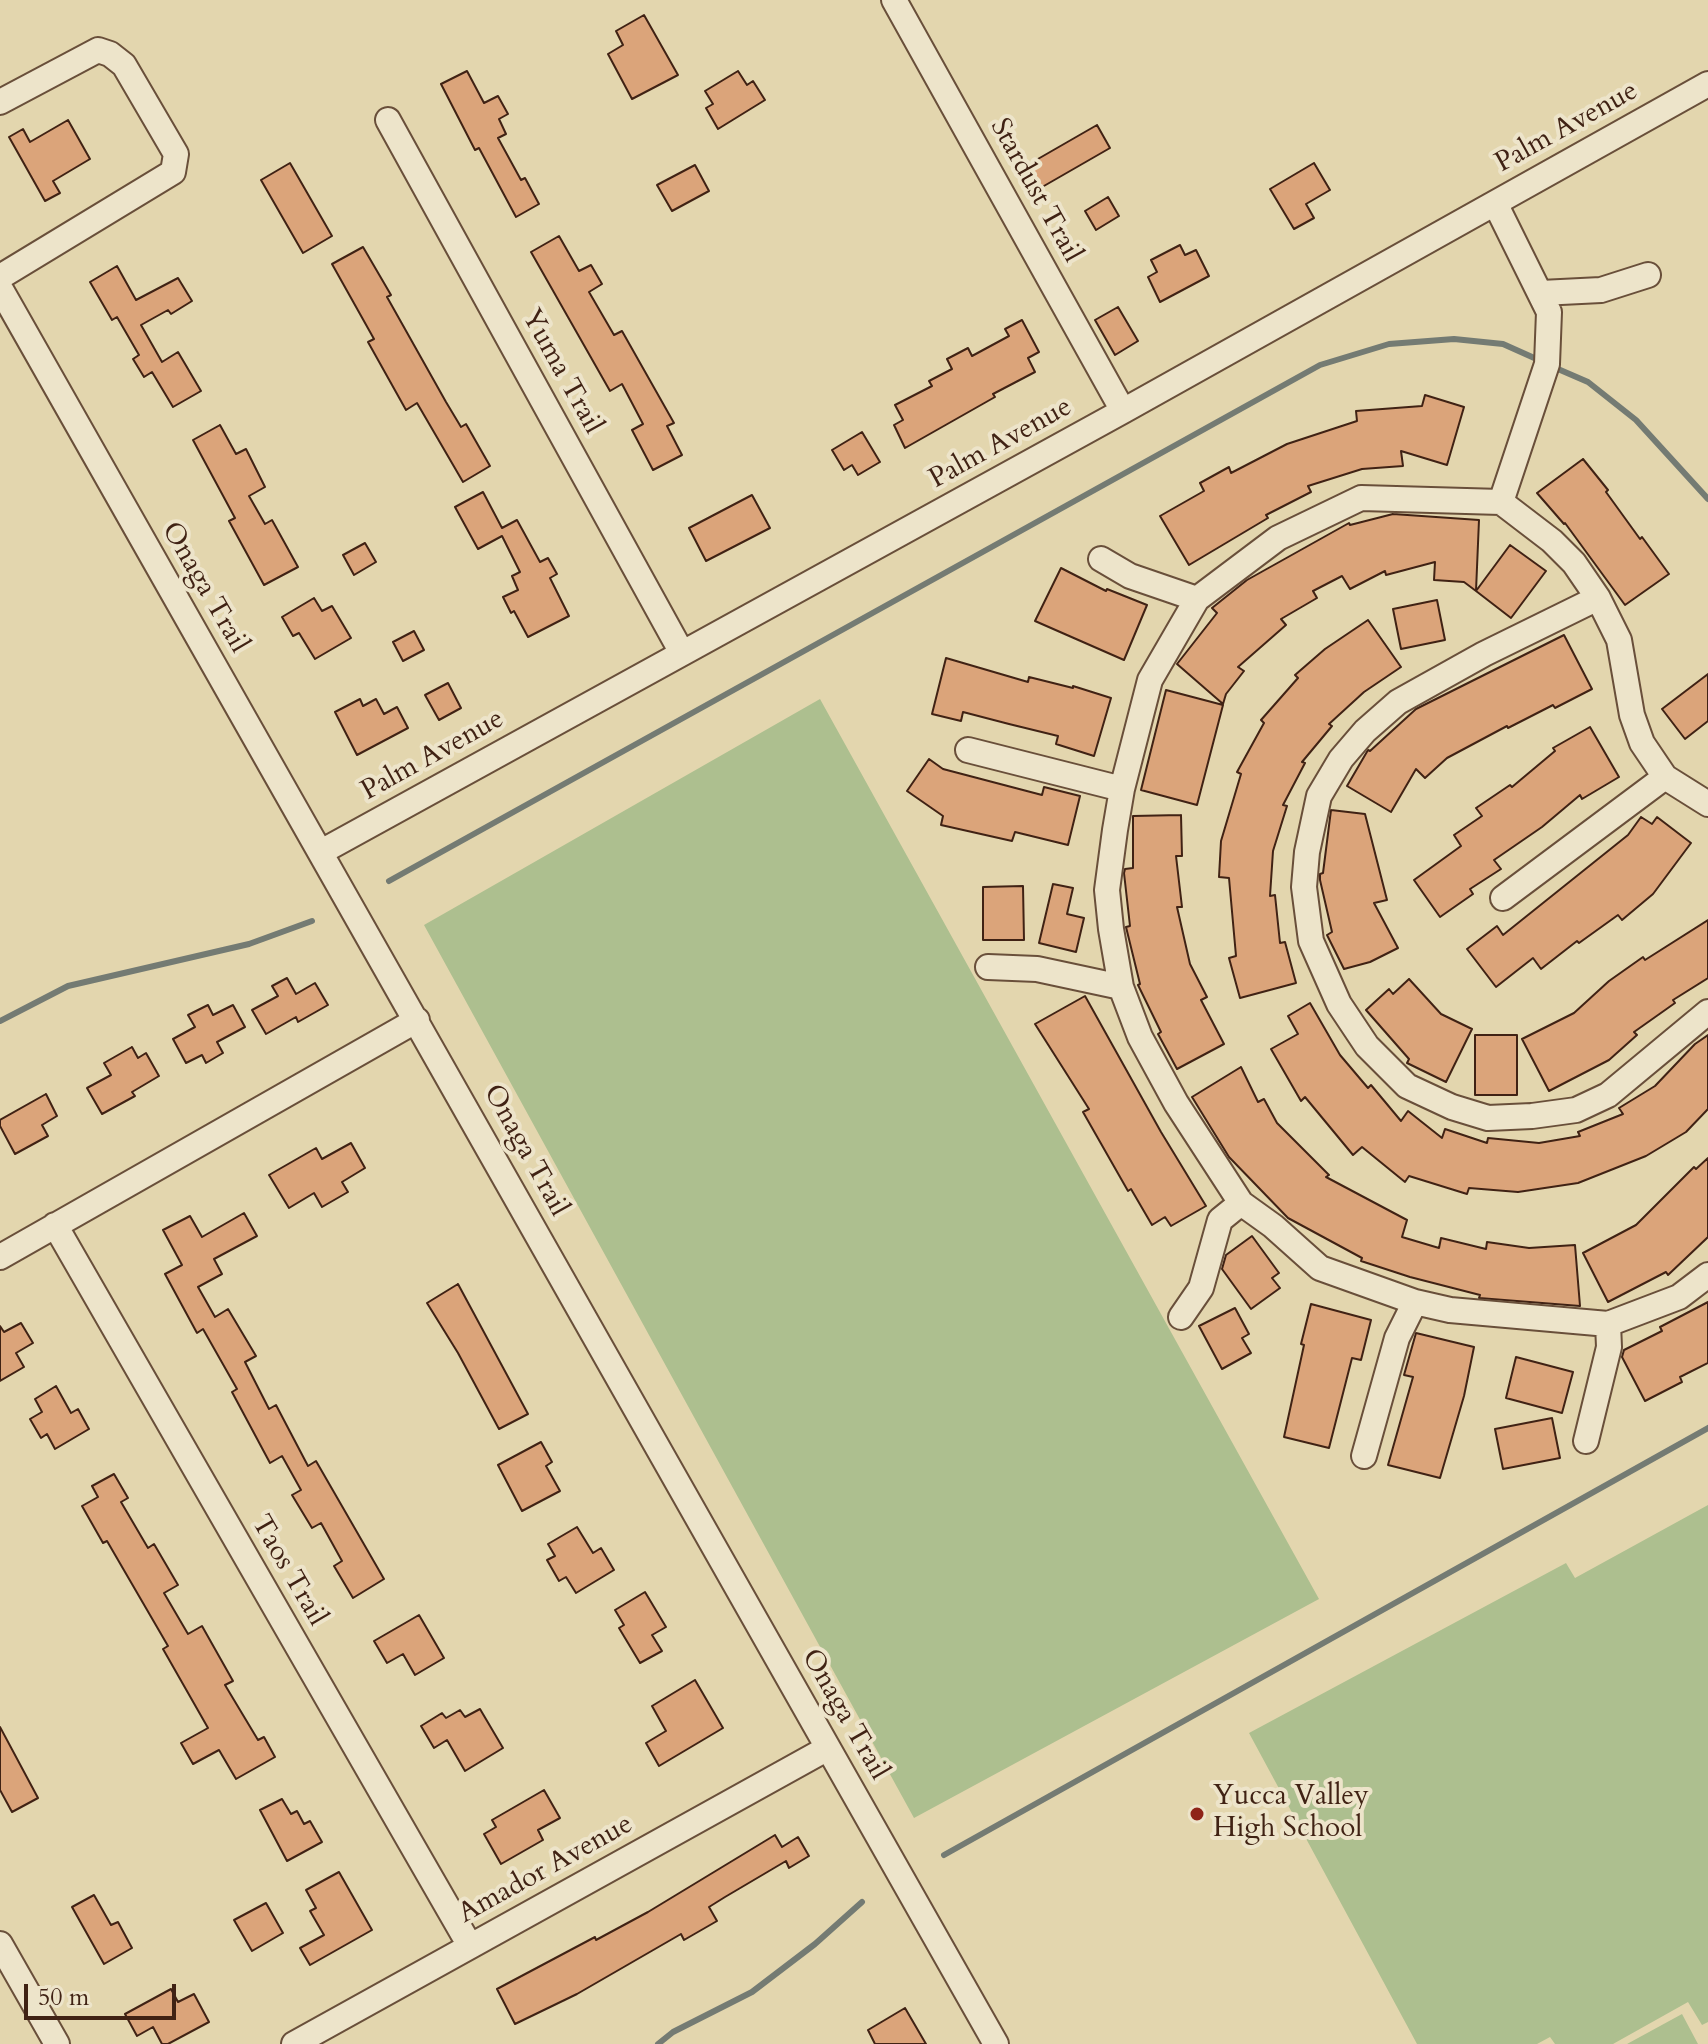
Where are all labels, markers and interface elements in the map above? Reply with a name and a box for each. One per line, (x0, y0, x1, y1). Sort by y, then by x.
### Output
street label: Palm Avenue (1490, 75, 1644, 181)
street label: Stardust Trail (982, 113, 1088, 269)
street label: Yuma Trail (513, 304, 609, 440)
street label: Palm Avenue (924, 391, 1078, 497)
street label: Onaga Trail (153, 517, 255, 659)
street label: Palm Avenue (356, 703, 510, 809)
street label: Onaga Trail (475, 1079, 575, 1223)
street label: Taos Trail (243, 1510, 333, 1632)
street label: Onaga Trail (793, 1644, 895, 1786)
place label: Yucca Valley High School (1213, 1781, 1369, 1847)
marker: Yucca Valley High School (1188, 1805, 1206, 1823)
street label: Amador Avenue (453, 1808, 639, 1932)
scale bar (28, 1968, 180, 2018)
text: 50 m (38, 1981, 89, 2014)

